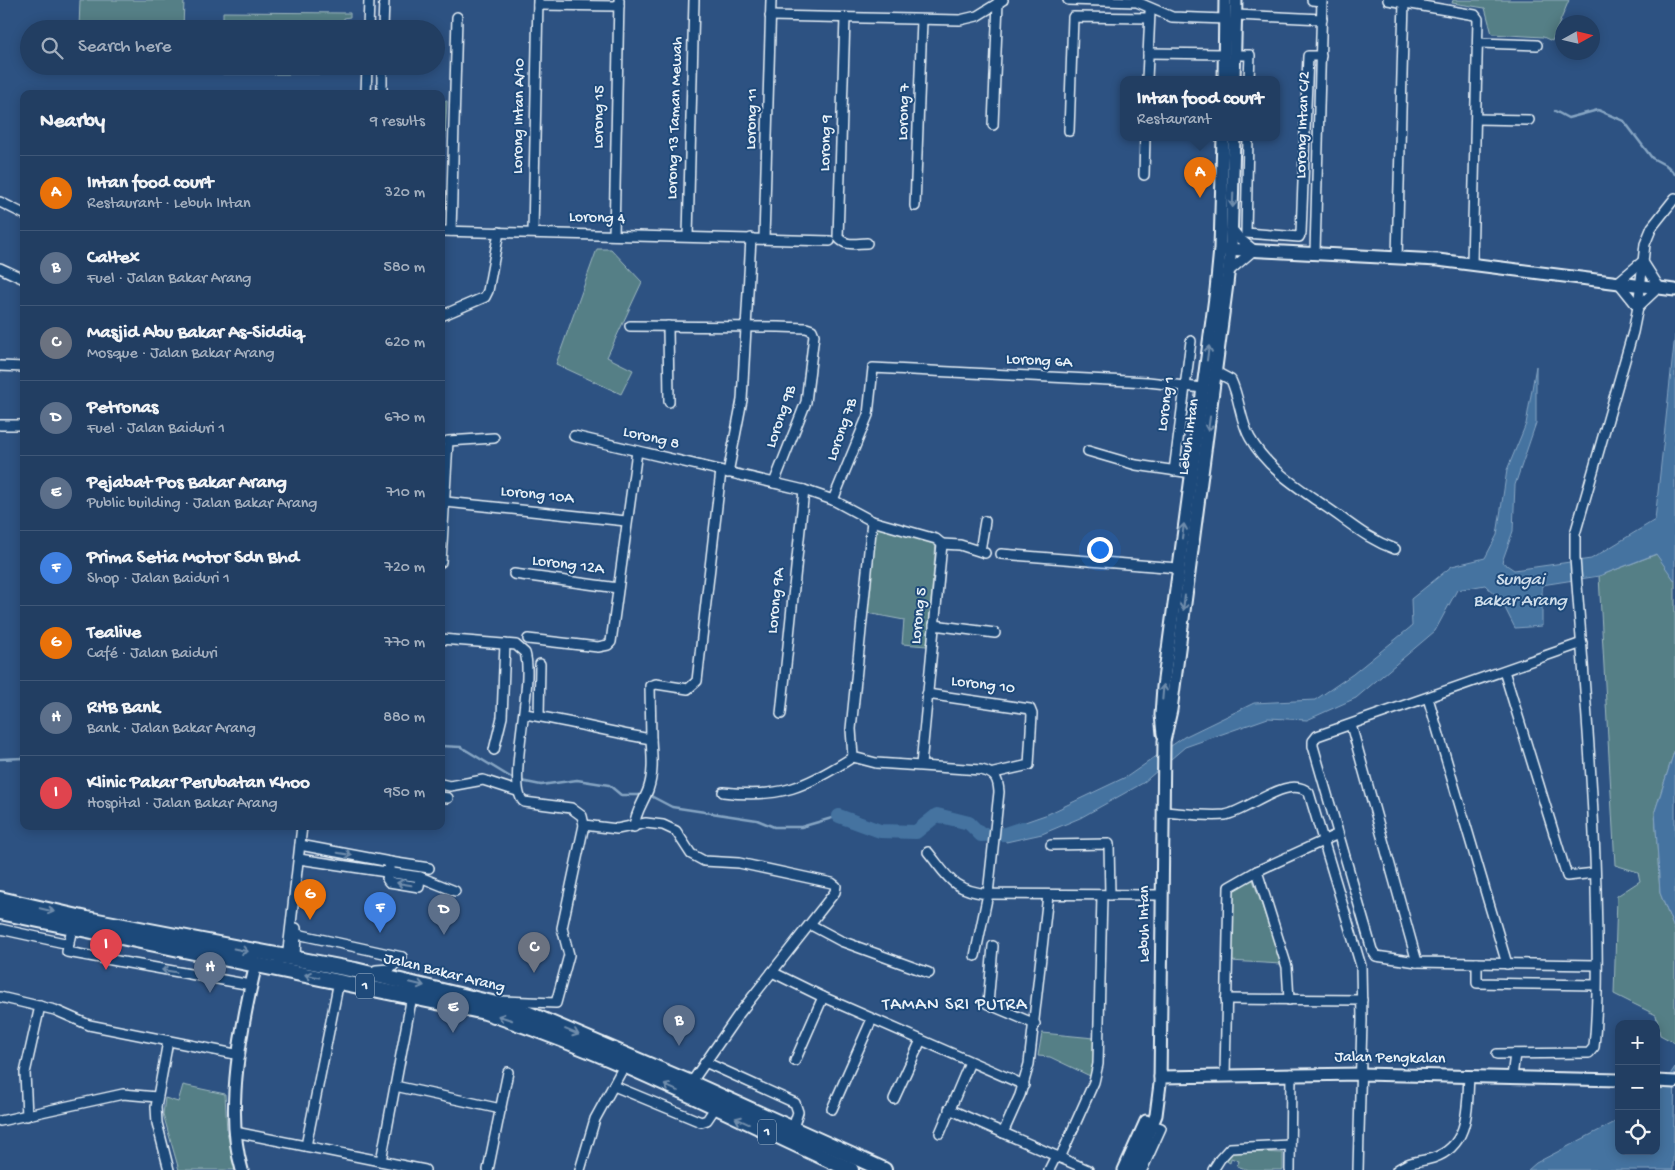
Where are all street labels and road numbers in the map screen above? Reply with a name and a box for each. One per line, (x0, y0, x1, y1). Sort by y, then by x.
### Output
street label: Lorong 13 Taman Mewah (664, 36, 688, 200)
street label: Lorong Intan A/10 (509, 58, 531, 174)
street label: Lorong Intan C/2 (1293, 71, 1315, 179)
street label: Lorong 7 (895, 83, 916, 141)
street label: Lorong 15 (590, 85, 610, 149)
street label: Lorong 11 (742, 88, 764, 150)
street label: Lorong 9 (817, 114, 837, 172)
street label: Lorong 4 (569, 209, 626, 229)
street label: Lorong 6A (1005, 351, 1074, 373)
street label: Lorong 1 (1154, 375, 1180, 433)
street label: Lorong 9B (762, 382, 802, 451)
street label: Lorong 7B (823, 395, 863, 464)
street label: Lebuh Intan (1175, 397, 1205, 476)
street label: Lorong 8 (621, 423, 681, 455)
street label: Lorong 10A (499, 483, 576, 509)
street label: Lorong 12A (531, 552, 607, 580)
street label: Lorong 9A (764, 566, 790, 635)
street label: Lorong 5 (908, 587, 932, 645)
street label: Lorong 10 (950, 673, 1016, 699)
street label: Lebuh Intan (1136, 885, 1155, 962)
street label: Jalan Bakar Arang (381, 950, 507, 998)
road number: 1 (356, 974, 374, 998)
street label: Jalan Pengkalan (1334, 1049, 1446, 1069)
road number: 1 (758, 1120, 776, 1144)

